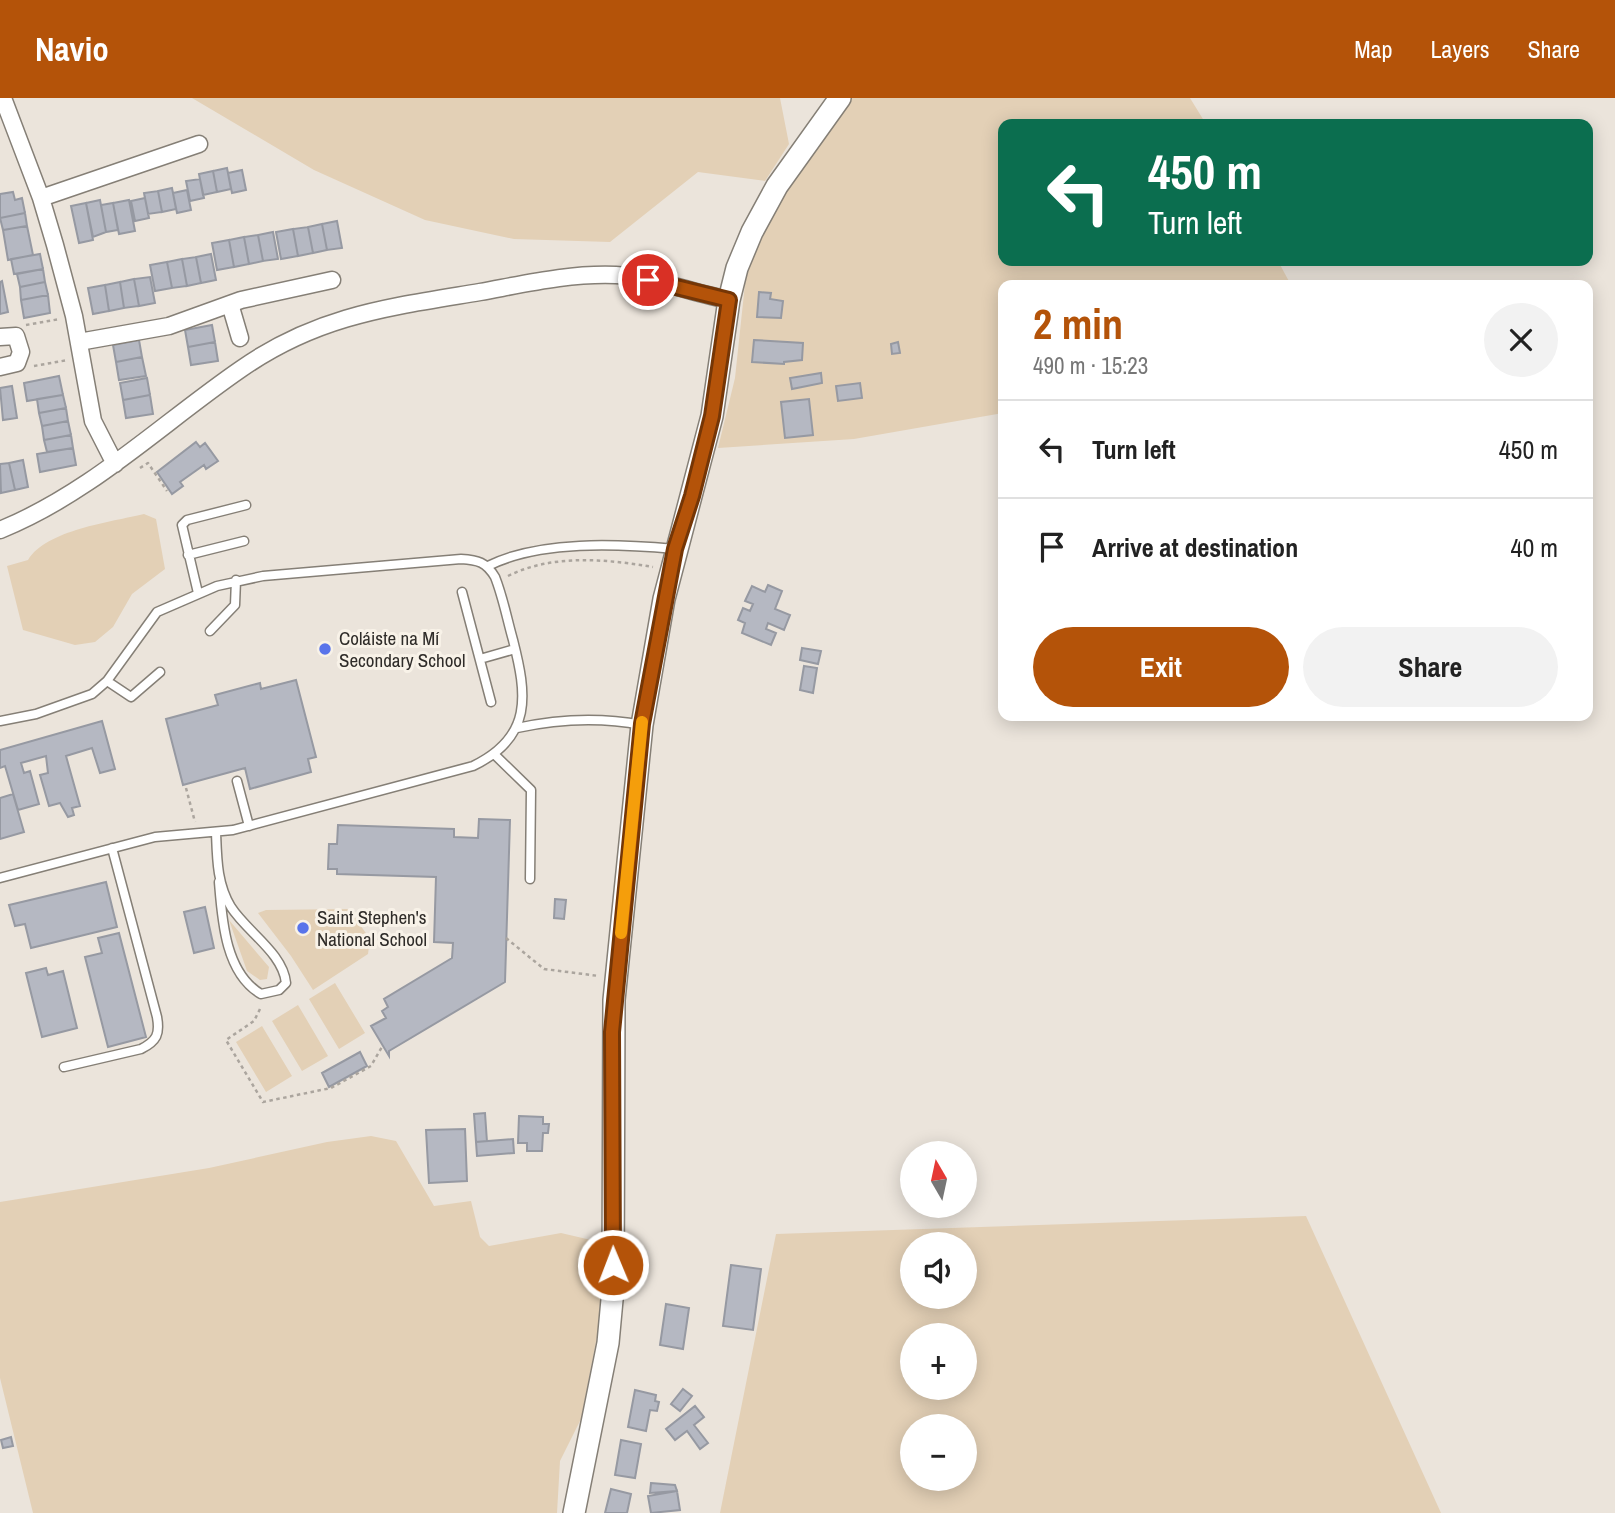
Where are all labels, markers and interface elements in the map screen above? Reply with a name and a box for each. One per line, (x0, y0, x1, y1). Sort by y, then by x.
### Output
text: Navio (35, 27, 109, 71)
text: Map (1354, 33, 1392, 65)
text: Layers (1430, 33, 1489, 65)
text: Share (1527, 33, 1580, 65)
text: 450 m (1148, 138, 1262, 204)
icon: left (1033, 147, 1124, 238)
text: Turn left (1148, 201, 1242, 244)
pin (618, 250, 678, 310)
icon: arrive (629, 261, 667, 299)
text: 2 min (1033, 296, 1123, 352)
button: close (1484, 303, 1558, 377)
text: 490 m · 15:23 (1033, 350, 1148, 381)
icon: left (1033, 430, 1071, 468)
text: Turn left (1092, 432, 1176, 467)
text: 450 m (1499, 432, 1558, 467)
icon: arrive (1033, 528, 1071, 566)
text: Arrive at destination (1092, 530, 1298, 565)
text: 40 m (1511, 530, 1558, 565)
place label: Coláiste na Mí Secondary School (339, 625, 465, 673)
button: Exit (1033, 627, 1289, 707)
button: Share (1303, 627, 1558, 707)
marker: Coláiste na Mí Secondary School (317, 641, 333, 657)
place label: Saint Stephen's National School (317, 904, 427, 952)
marker: Saint Stephen's National School (295, 920, 311, 936)
north arrow (900, 1141, 976, 1218)
map controls (900, 1141, 977, 1491)
position arrow (576, 1228, 650, 1302)
button: sound (900, 1232, 977, 1309)
button: + (900, 1323, 977, 1400)
button: − (900, 1414, 977, 1491)

